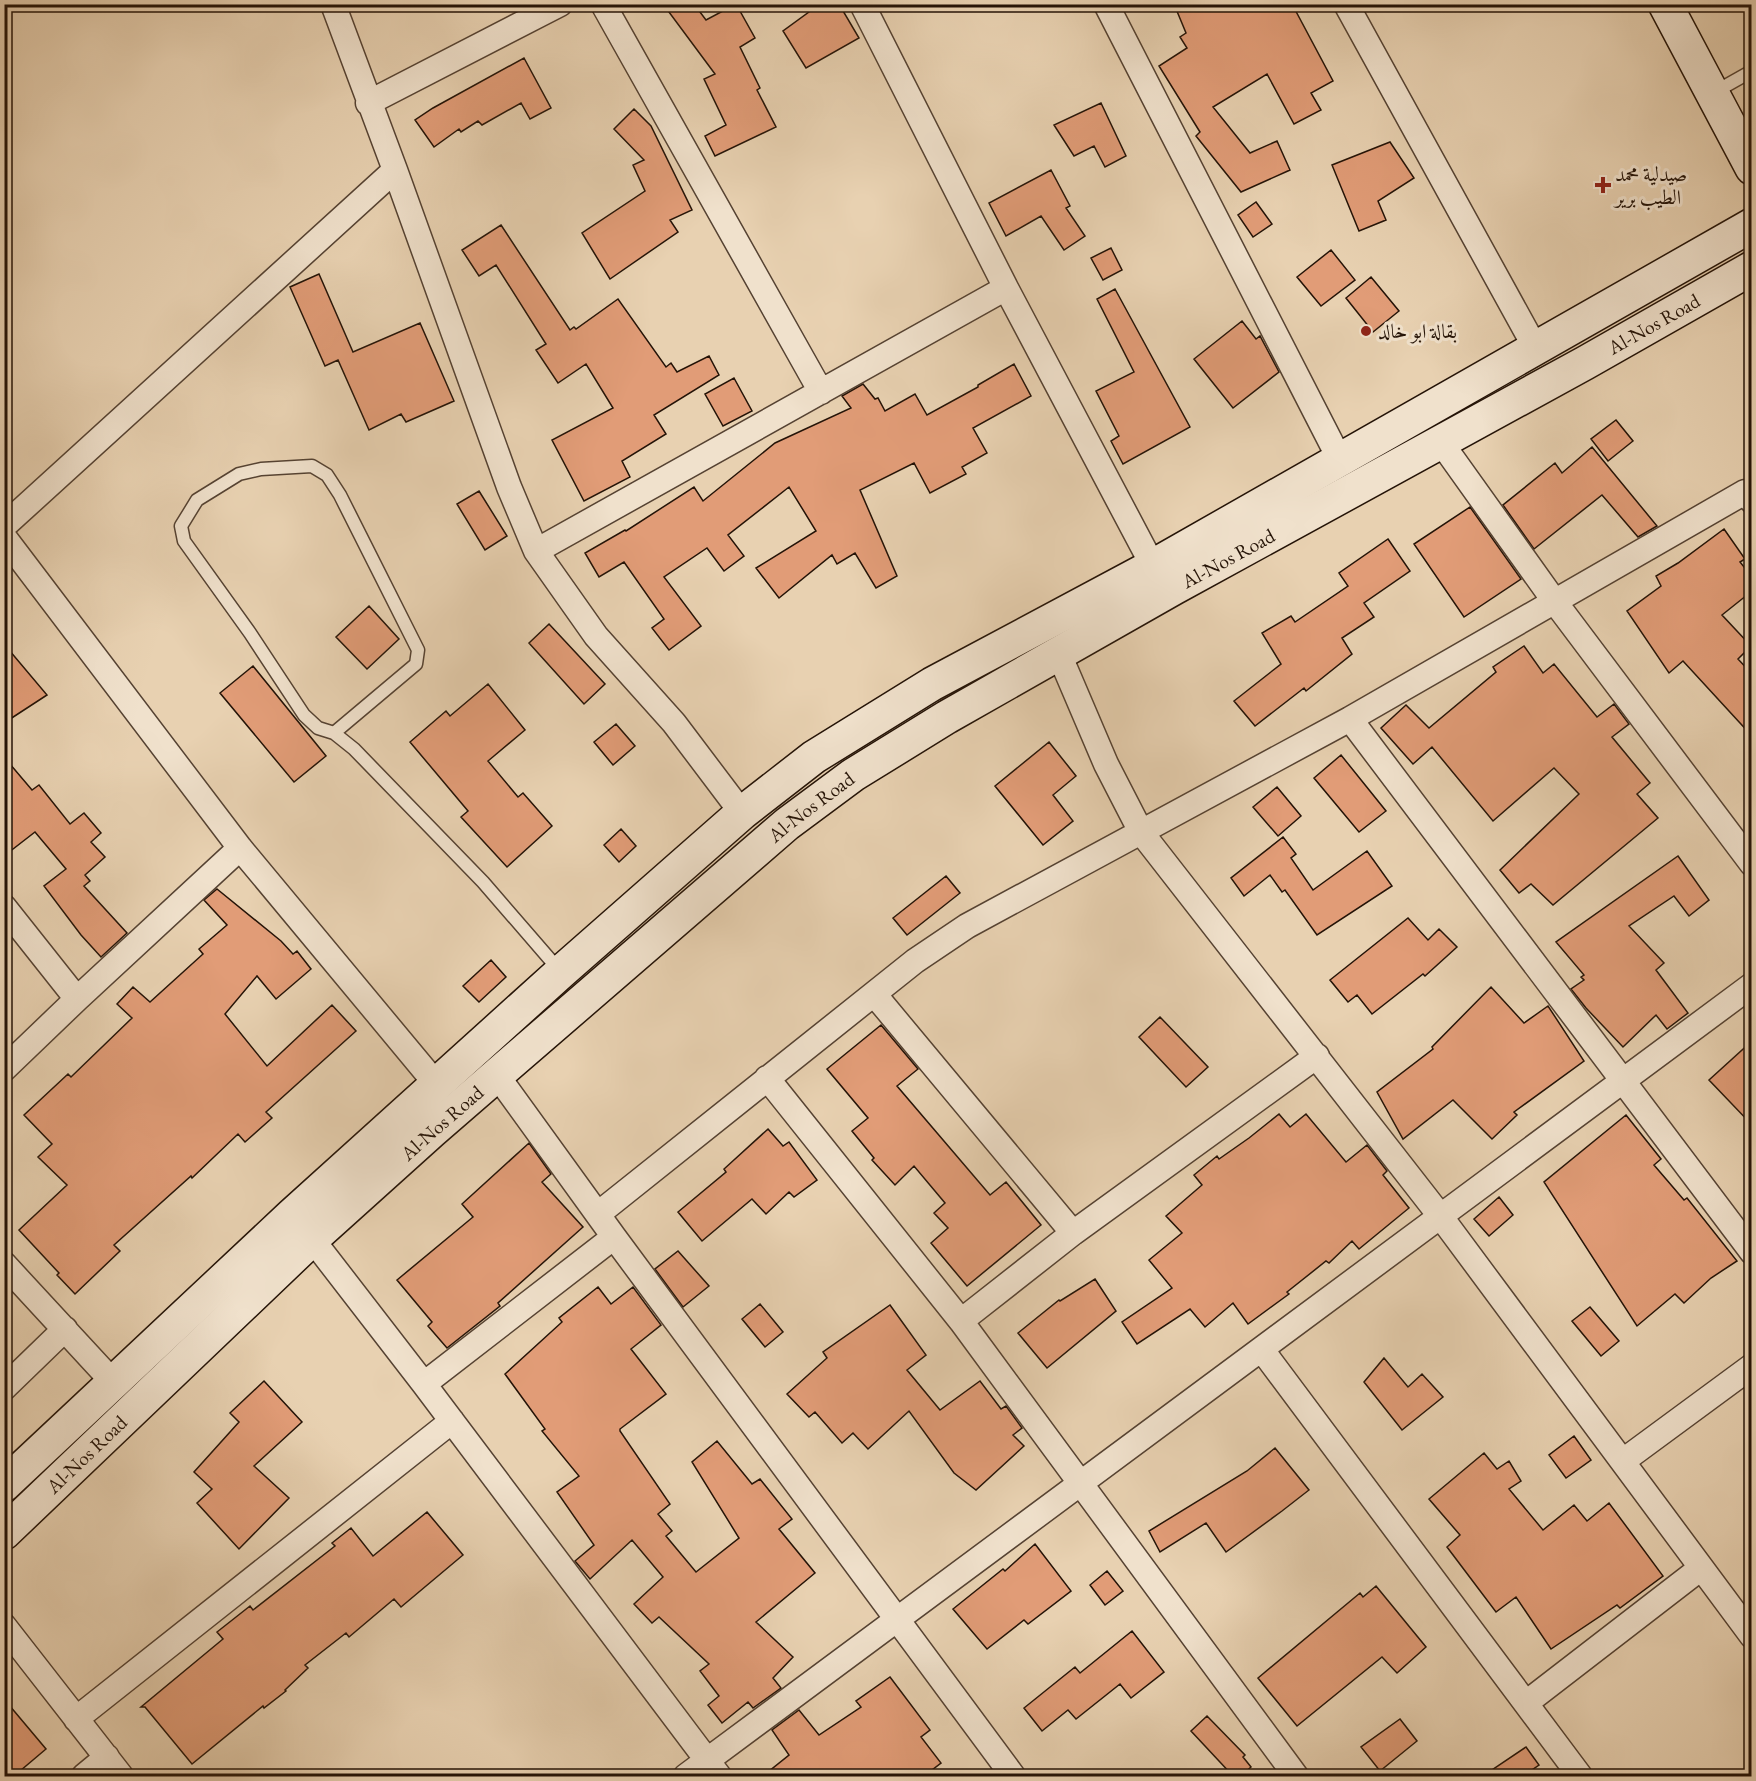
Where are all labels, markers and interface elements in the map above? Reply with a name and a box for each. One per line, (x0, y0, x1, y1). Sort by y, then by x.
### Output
place label: صيدلية محمد الطيب برير (1613, 161, 1687, 211)
marker: صيدلية محمد الطيب برير (1596, 178, 1610, 192)
street label: Al-Nos Road (1602, 287, 1705, 361)
place label: بقالة ابو خالد (1378, 318, 1457, 344)
marker: بقالة ابو خالد (1359, 324, 1373, 338)
street label: Al-Nos Road (1176, 522, 1280, 595)
street label: Al-Nos Road (761, 765, 860, 849)
street label: Al-Nos Road (394, 1079, 489, 1167)
street label: Al-Nos Road (40, 1409, 133, 1500)

